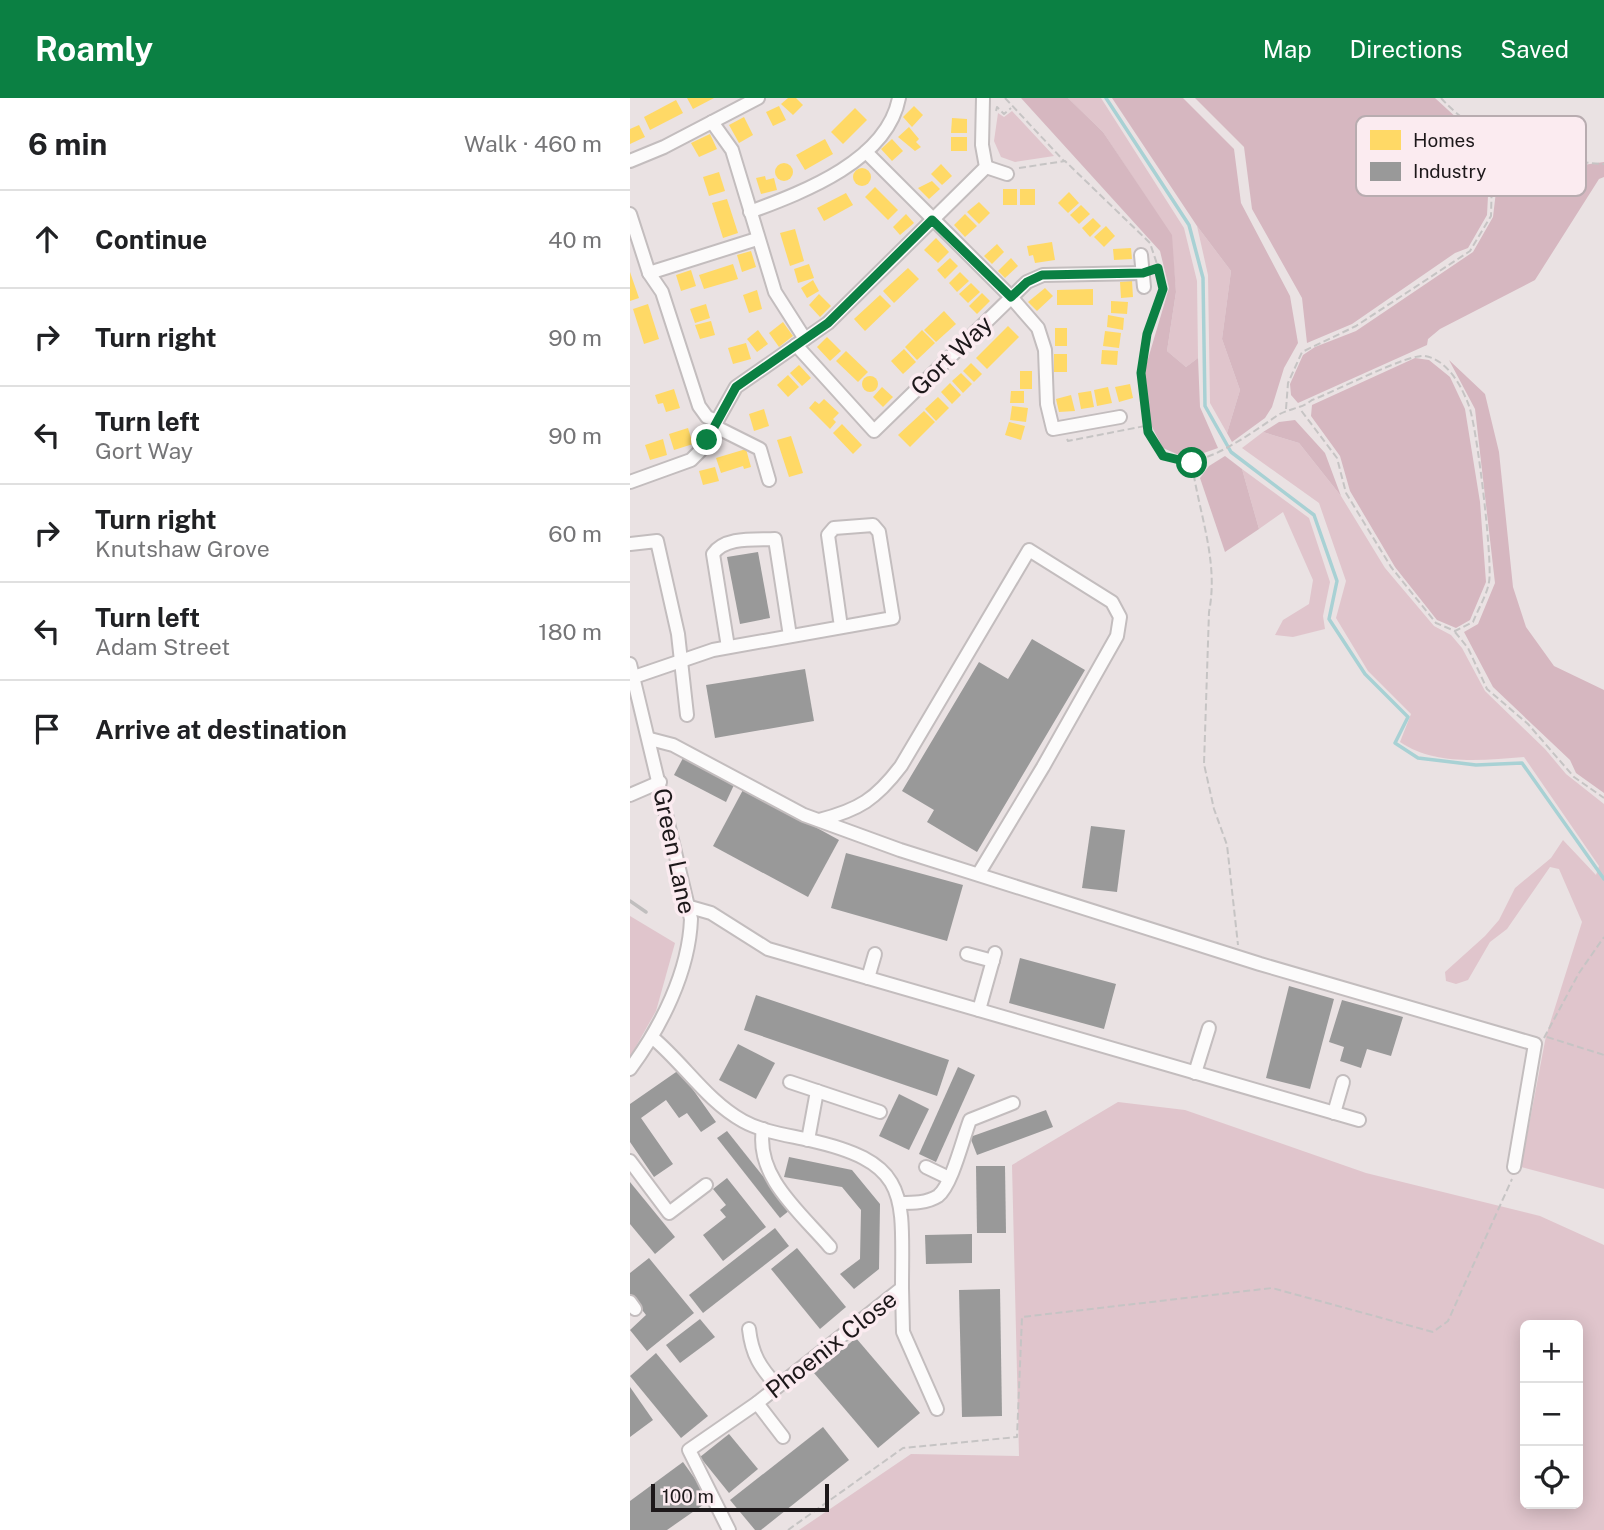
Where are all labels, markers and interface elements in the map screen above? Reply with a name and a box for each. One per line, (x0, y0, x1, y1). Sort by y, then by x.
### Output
text: Roamly (35, 30, 153, 68)
text: Map (1263, 35, 1312, 63)
text: Directions (1350, 35, 1462, 63)
text: Saved (1500, 35, 1569, 63)
legend (1356, 116, 1586, 196)
text: 6 min (28, 126, 107, 162)
text: Homes (1413, 129, 1475, 151)
text: Walk · 460 m (464, 130, 602, 157)
text: Industry (1413, 160, 1486, 182)
icon: ahead (28, 220, 66, 258)
text: Continue (95, 224, 207, 255)
text: 40 m (548, 226, 602, 253)
street label: Gort Way (904, 309, 998, 401)
icon: right (28, 318, 66, 356)
text: Turn right (95, 322, 217, 353)
text: 90 m (548, 324, 602, 351)
text: Turn left (95, 406, 200, 437)
icon: left (28, 416, 66, 454)
text: 90 m (548, 422, 602, 449)
route end (691, 424, 722, 455)
text: Gort Way (95, 437, 193, 464)
route start (1176, 447, 1207, 478)
text: Turn right (95, 504, 217, 535)
icon: right (28, 514, 66, 552)
text: 60 m (548, 520, 602, 547)
text: Knutshaw Grove (95, 535, 270, 562)
text: Turn left (95, 602, 200, 633)
icon: left (28, 612, 66, 650)
text: 180 m (538, 618, 602, 645)
text: Adam Street (95, 633, 230, 660)
icon: arrive (28, 710, 66, 748)
text: Arrive at destination (95, 714, 347, 745)
street label: Green Lane (648, 786, 702, 916)
street label: Phoenix Close (760, 1284, 902, 1404)
map controls (1520, 1320, 1583, 1509)
button: + (1520, 1320, 1583, 1383)
button: − (1520, 1383, 1583, 1446)
button: locate (1520, 1446, 1583, 1509)
scale bar (651, 1481, 830, 1513)
text: 100 m (662, 1485, 714, 1507)

